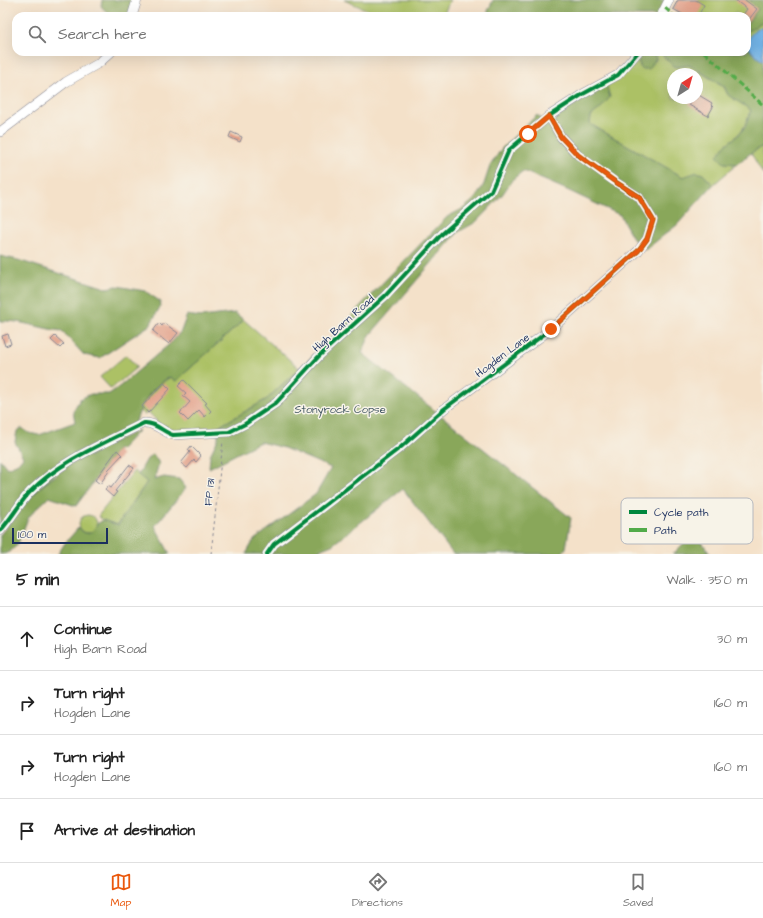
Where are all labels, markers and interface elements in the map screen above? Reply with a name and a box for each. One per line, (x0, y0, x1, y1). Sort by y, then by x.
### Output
search box (12, 12, 751, 56)
icon: search (26, 23, 48, 45)
text: Search here (58, 24, 147, 45)
north arrow (667, 68, 703, 104)
route start (519, 125, 537, 143)
street label: High Barn Road (309, 291, 378, 356)
route end (542, 320, 560, 338)
street label: Hogden Lane (472, 330, 533, 382)
park label: Stonyrock Copse (294, 402, 386, 418)
street label: FP 131 (201, 477, 218, 506)
legend (621, 498, 753, 544)
text: Cycle path (654, 505, 709, 521)
text: Path (654, 523, 677, 538)
scale bar (12, 526, 108, 545)
text: 100 m (18, 527, 46, 542)
text: 5 min (16, 568, 59, 592)
text: Walk · 350 m (667, 571, 747, 589)
text: Continue (54, 619, 112, 640)
icon: ahead (16, 628, 38, 650)
text: 30 m (717, 630, 747, 648)
text: High Barn Road (54, 640, 147, 658)
text: Turn right (54, 683, 125, 704)
icon: right (16, 692, 38, 714)
text: 160 m (714, 694, 747, 712)
text: Hogden Lane (54, 704, 130, 722)
text: Turn right (54, 747, 125, 768)
icon: right (16, 756, 38, 778)
text: 160 m (714, 758, 747, 776)
text: Hogden Lane (54, 768, 130, 786)
icon: arrive (16, 820, 38, 842)
text: Arrive at destination (54, 820, 195, 841)
tab: Map (110, 871, 132, 910)
tab: Directions (352, 871, 403, 910)
tab: Saved (623, 871, 653, 910)

